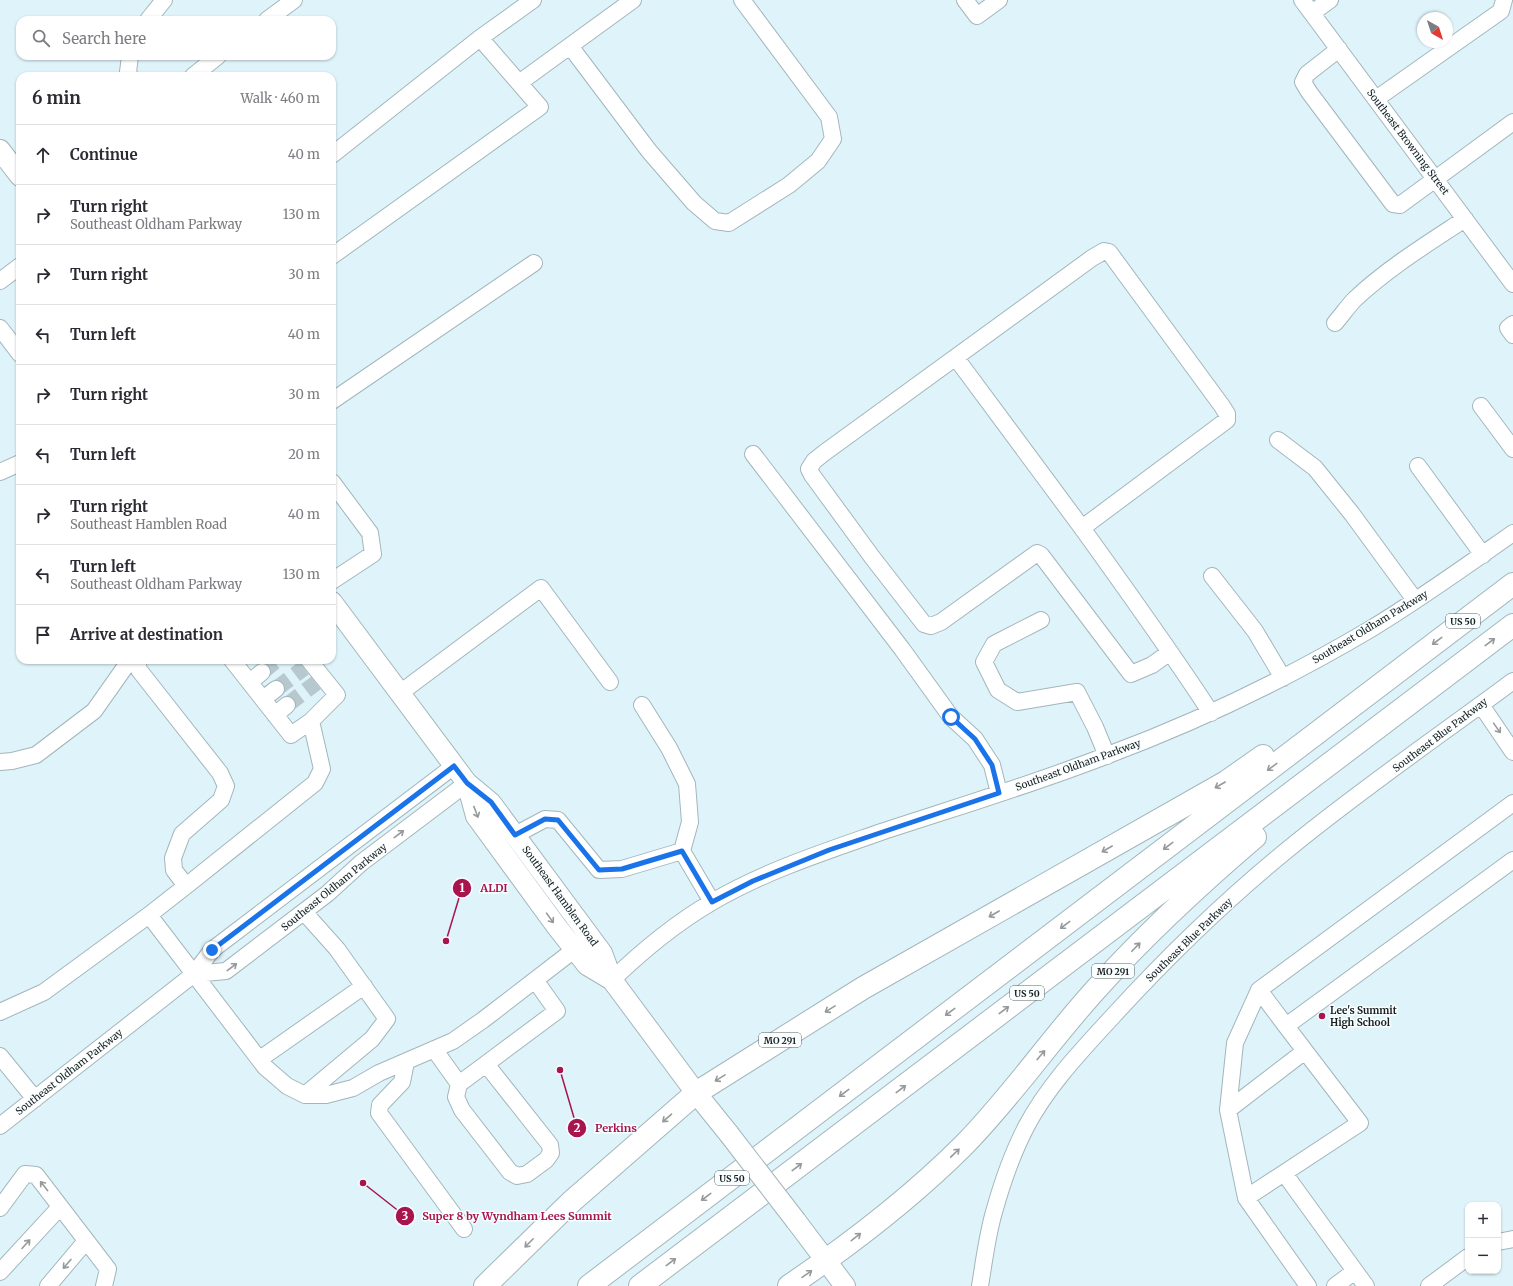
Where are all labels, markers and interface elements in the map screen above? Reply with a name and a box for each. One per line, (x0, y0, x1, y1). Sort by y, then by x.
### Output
north arrow (1417, 12, 1453, 48)
search box (16, 16, 336, 60)
icon: search (30, 27, 52, 49)
text: Search here (62, 29, 146, 48)
text: 6 min (32, 87, 81, 109)
street label: Southeast Browning Street (1364, 87, 1452, 197)
text: Walk · 460 m (241, 90, 320, 107)
icon: ahead (32, 144, 54, 166)
text: Continue (70, 145, 138, 164)
text: 40 m (288, 146, 320, 163)
text: Turn right (70, 197, 148, 216)
icon: right (32, 204, 54, 226)
text: 130 m (283, 206, 320, 223)
text: Southeast Oldham Parkway (70, 216, 242, 233)
icon: right (32, 264, 54, 286)
text: Turn right (70, 265, 148, 284)
text: 30 m (288, 266, 320, 283)
icon: left (32, 324, 54, 346)
text: Turn left (70, 325, 136, 344)
text: 40 m (288, 326, 320, 343)
icon: right (32, 384, 54, 406)
text: Turn right (70, 385, 148, 404)
text: 30 m (288, 386, 320, 403)
icon: left (32, 444, 54, 466)
text: Turn left (70, 445, 136, 464)
text: 20 m (288, 446, 320, 463)
text: Turn right (70, 497, 148, 516)
icon: right (32, 504, 54, 526)
text: 40 m (288, 506, 320, 523)
text: Southeast Hamblen Road (70, 516, 227, 533)
text: Turn left (70, 557, 136, 576)
icon: left (32, 564, 54, 586)
text: 130 m (283, 566, 320, 583)
text: Southeast Oldham Parkway (70, 576, 242, 593)
street label: Southeast Oldham Parkway (1310, 587, 1430, 667)
road number: US 50 (1446, 614, 1480, 628)
icon: arrive (32, 624, 54, 646)
text: Arrive at destination (70, 625, 223, 644)
one-way arrow (1432, 637, 1443, 645)
one-way arrow (1485, 638, 1496, 646)
street label: Southeast Blue Parkway (1390, 695, 1490, 775)
route start (942, 708, 960, 726)
one-way arrow (1493, 722, 1501, 733)
street label: Southeast Oldham Parkway (1014, 736, 1143, 794)
one-way arrow (1266, 763, 1277, 771)
one-way arrow (1214, 782, 1226, 790)
one-way arrow (472, 806, 480, 818)
one-way arrow (394, 830, 405, 838)
street label: Southeast Oldham Parkway (278, 840, 390, 934)
one-way arrow (1163, 842, 1174, 850)
street label: Southeast Hamblen Road (519, 843, 601, 949)
one-way arrow (1101, 846, 1113, 854)
callout: ALDI (452, 876, 515, 899)
text: 1 (459, 880, 465, 895)
text: ALDI (479, 881, 508, 895)
street label: Southeast Blue Parkway (1143, 895, 1235, 985)
one-way arrow (988, 910, 1000, 918)
one-way arrow (546, 912, 555, 923)
one-way arrow (1059, 920, 1070, 929)
route end (203, 941, 221, 959)
one-way arrow (1131, 942, 1141, 952)
one-way arrow (226, 963, 237, 971)
road number: MO 291 (1092, 964, 1134, 978)
road number: US 50 (1010, 986, 1044, 1000)
place label: Lee's Summit High School (1330, 1004, 1397, 1029)
one-way arrow (824, 1005, 836, 1013)
one-way arrow (999, 1006, 1010, 1014)
one-way arrow (945, 1008, 956, 1016)
marker: Lee's Summit High School (1317, 1011, 1327, 1021)
street label: Southeast Oldham Parkway (13, 1026, 125, 1118)
road number: MO 291 (759, 1033, 801, 1047)
one-way arrow (1036, 1050, 1045, 1061)
one-way arrow (715, 1074, 726, 1082)
one-way arrow (895, 1084, 906, 1093)
one-way arrow (838, 1089, 849, 1098)
one-way arrow (662, 1114, 672, 1123)
callout: Perkins (567, 1116, 645, 1139)
text: 2 (573, 1120, 581, 1135)
text: Perkins (595, 1121, 637, 1135)
one-way arrow (950, 1148, 960, 1158)
one-way arrow (791, 1163, 802, 1171)
road number: US 50 (715, 1171, 749, 1185)
one-way arrow (39, 1180, 48, 1191)
one-way arrow (701, 1193, 712, 1201)
map controls (1465, 1202, 1501, 1274)
button: + (1465, 1202, 1501, 1238)
callout: Super 8 by Wyndham Lees Summit (395, 1204, 620, 1227)
text: 3 (402, 1208, 409, 1223)
text: Super 8 by Wyndham Lees Summit (422, 1209, 612, 1223)
one-way arrow (851, 1233, 862, 1241)
one-way arrow (524, 1238, 534, 1248)
button: − (1465, 1238, 1501, 1274)
one-way arrow (22, 1239, 31, 1249)
one-way arrow (63, 1258, 72, 1268)
one-way arrow (665, 1258, 676, 1267)
one-way arrow (802, 1269, 813, 1278)

